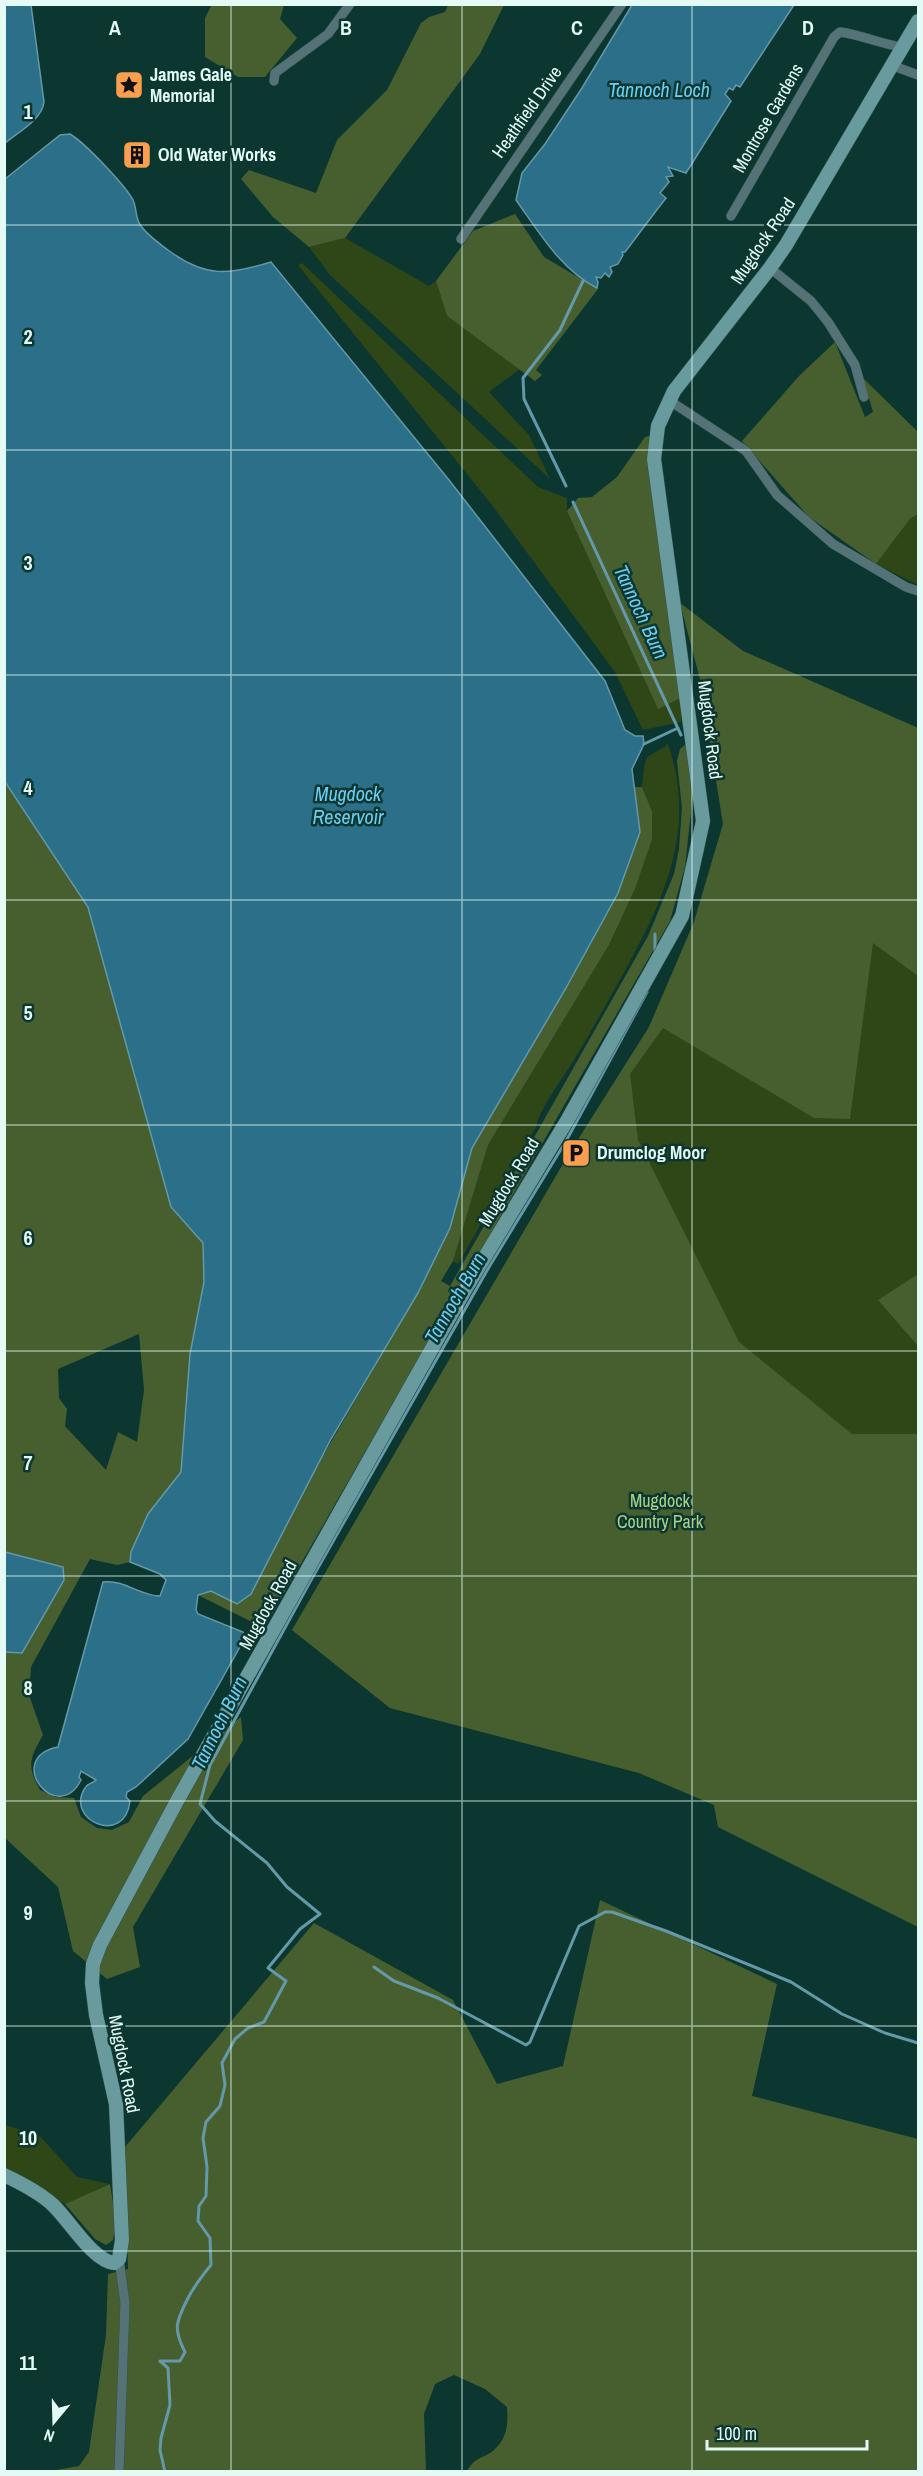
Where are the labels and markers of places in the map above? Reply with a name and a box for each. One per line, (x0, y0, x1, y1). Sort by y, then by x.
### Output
place label: James Gale Memorial (150, 62, 232, 108)
place icon: James Gale Memorial (113, 69, 145, 101)
building icon: Old Water Works (121, 139, 153, 171)
place label: Old Water Works (158, 142, 276, 167)
parking icon: Drumclog Moor (560, 1137, 592, 1169)
place label: Drumclog Moor (597, 1140, 706, 1165)

